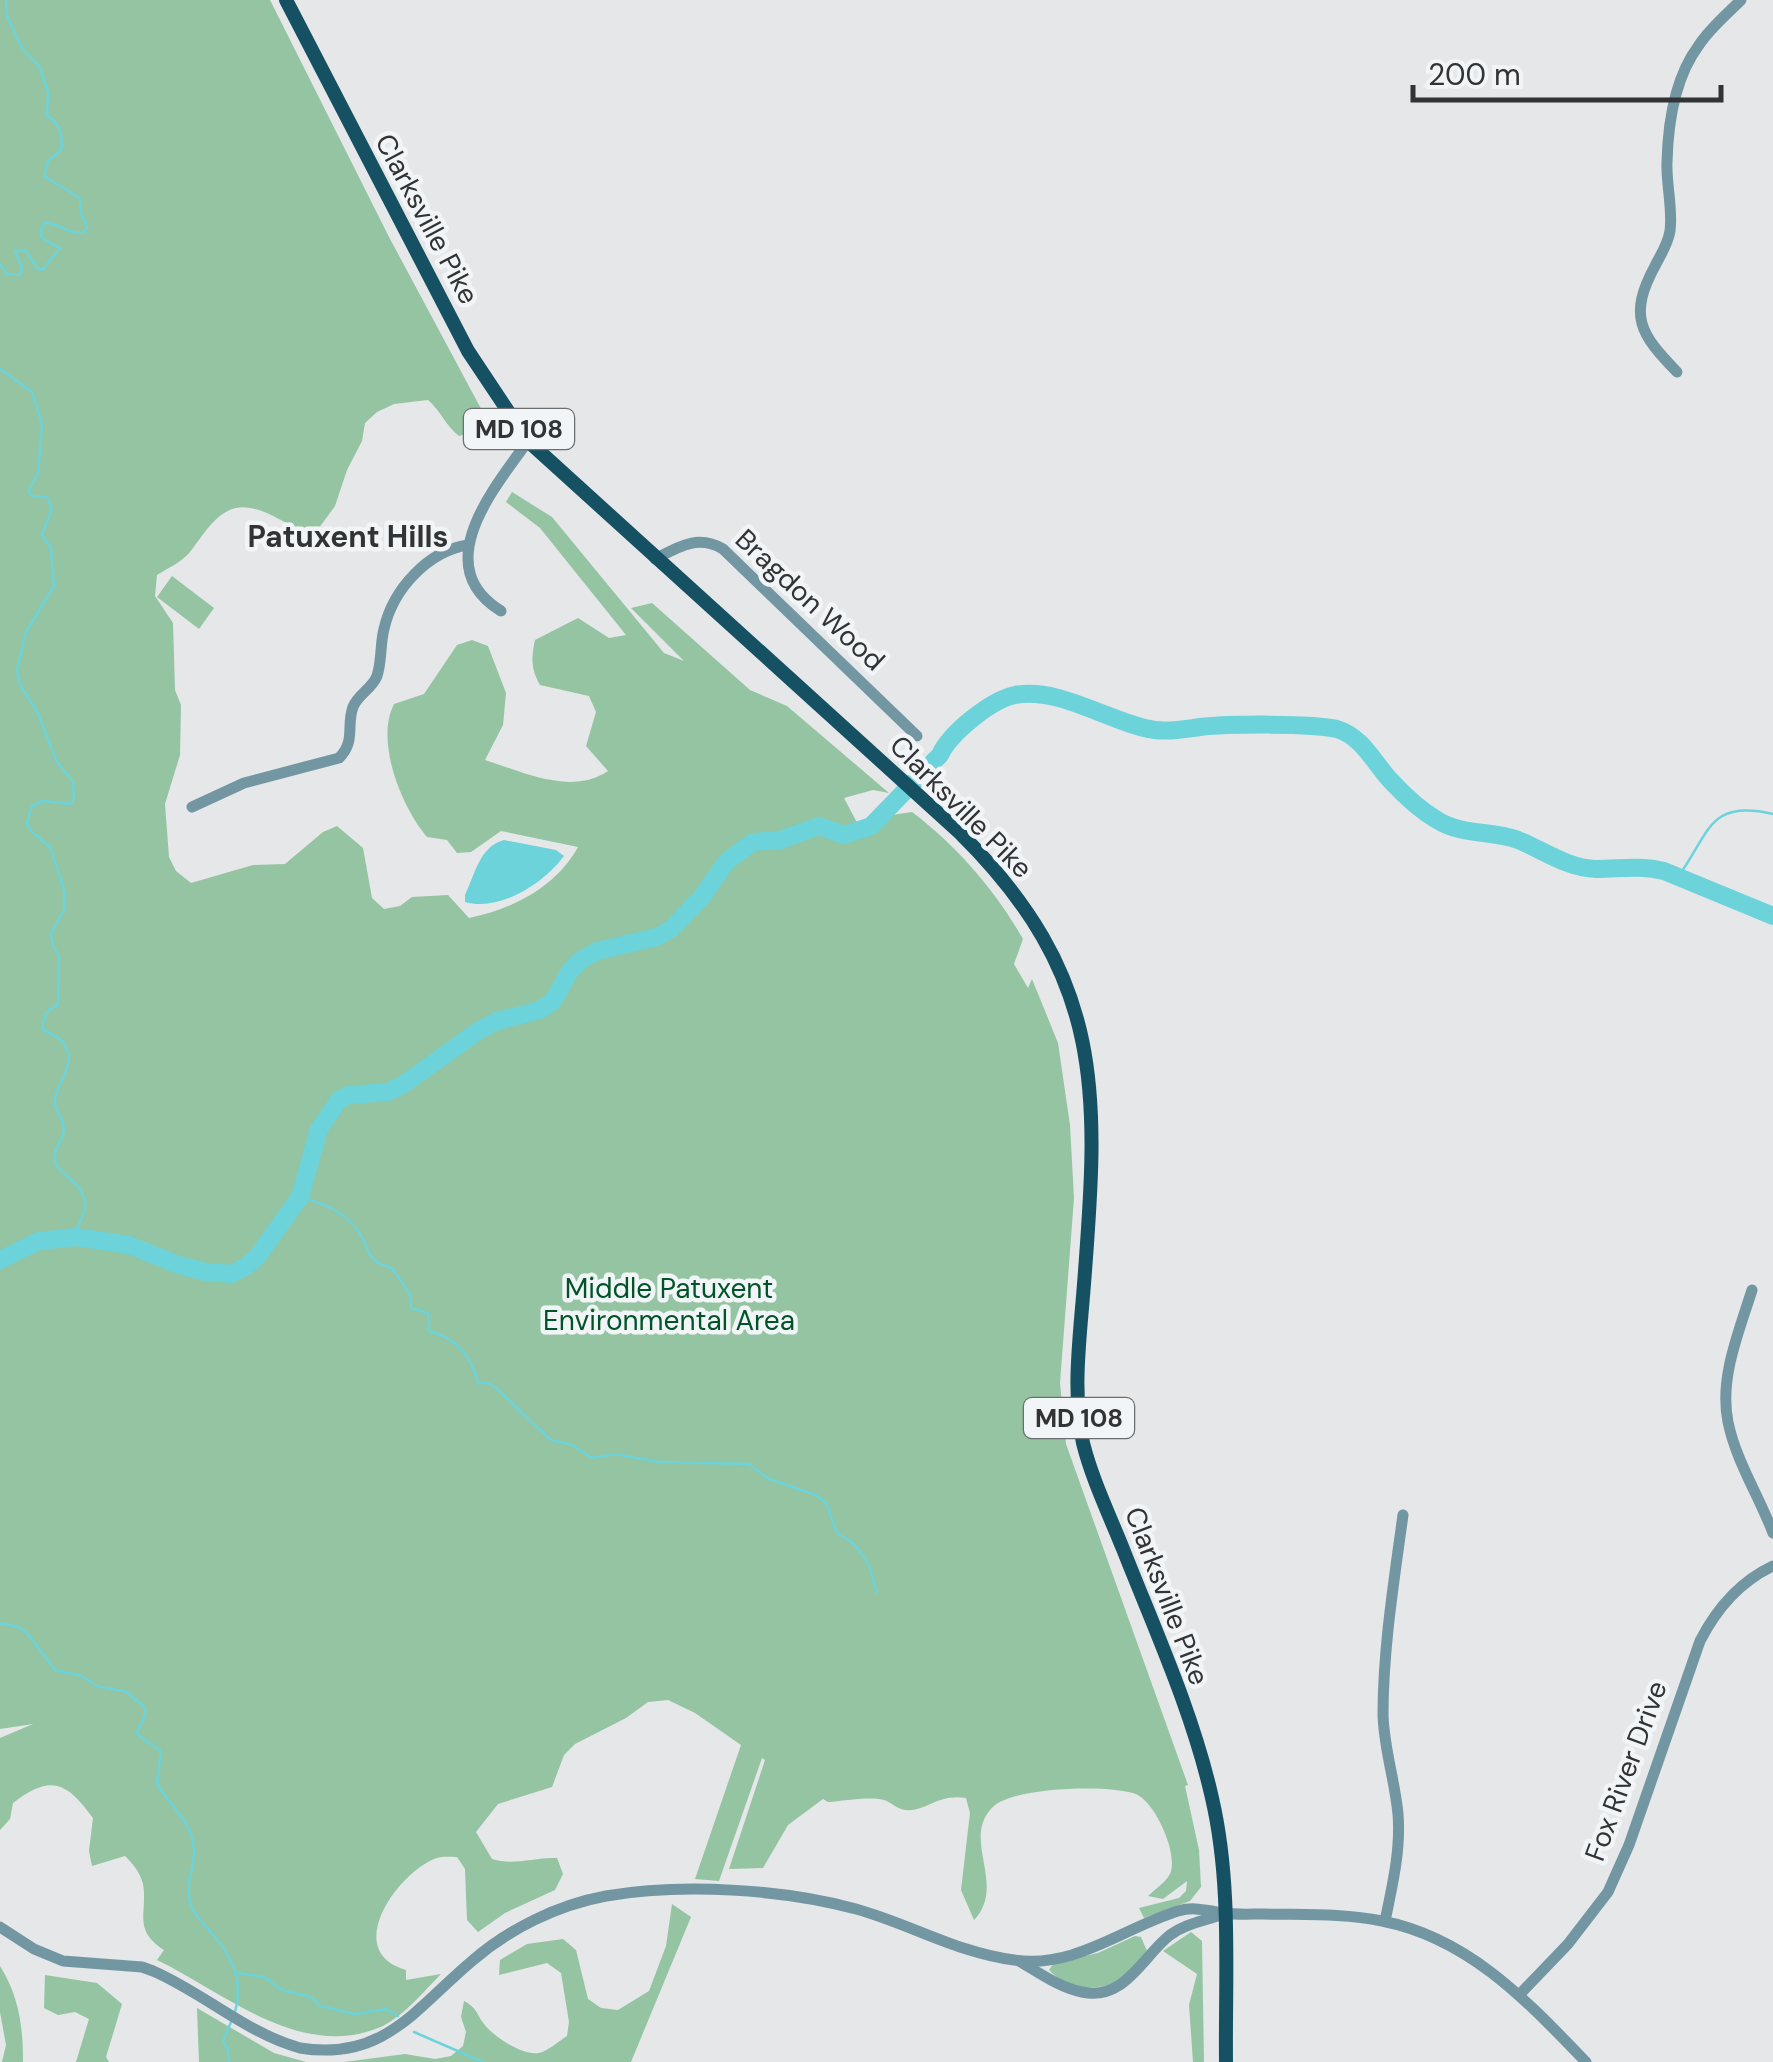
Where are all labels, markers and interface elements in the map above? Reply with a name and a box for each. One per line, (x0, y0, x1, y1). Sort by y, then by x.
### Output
scale bar (1413, 40, 1720, 102)
text: 200 m (1428, 55, 1521, 94)
street label: Clarksville Pike (367, 127, 487, 311)
road number: MD 108 (464, 409, 574, 449)
district label: Patuxent Hills (248, 517, 448, 556)
street label: Bragdon Wood (727, 521, 893, 679)
street label: Clarksville Pike (882, 728, 1040, 886)
park label: Middle Patuxent Environmental Area (543, 1270, 795, 1339)
road number: MD 108 (1024, 1398, 1134, 1438)
street label: Clarksville Pike (1116, 1502, 1218, 1690)
street label: Fox River Drive (1576, 1676, 1676, 1866)

